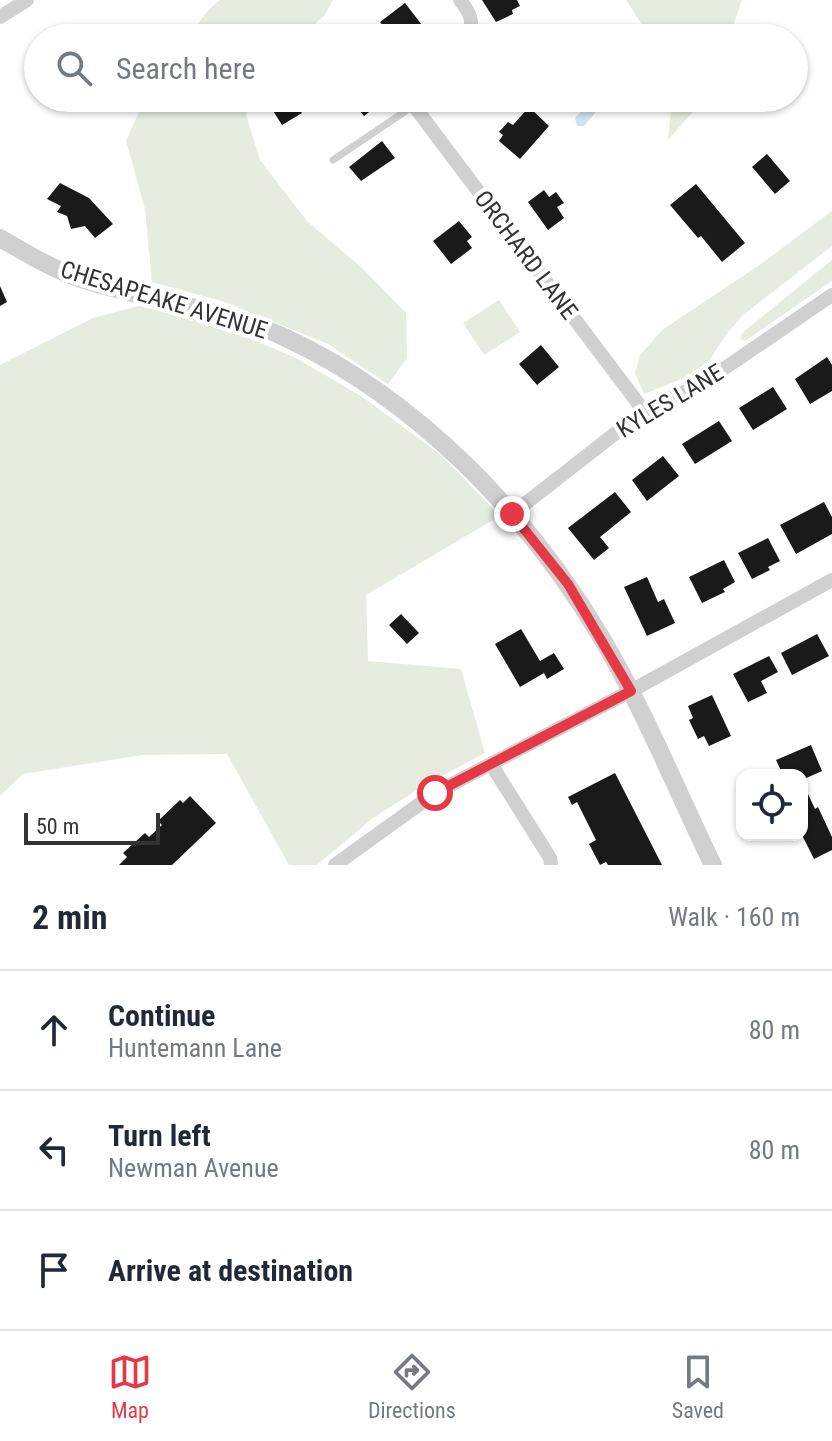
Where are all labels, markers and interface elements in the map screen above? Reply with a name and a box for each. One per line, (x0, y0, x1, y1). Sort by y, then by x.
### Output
search box (24, 24, 808, 112)
icon: search (52, 46, 96, 90)
text: Search here (116, 51, 256, 86)
street label: ORCHARD LANE (468, 185, 584, 325)
street label: CHESAPEAKE AVENUE (57, 255, 271, 345)
street label: KYLES LANE (612, 358, 728, 444)
route end (494, 496, 530, 532)
map controls (736, 769, 808, 841)
button: locate (736, 769, 808, 841)
route start (417, 775, 453, 811)
scale bar (24, 809, 160, 845)
text: 50 m (36, 814, 79, 839)
text: 2 min (32, 897, 108, 937)
text: Walk · 160 m (668, 902, 800, 932)
text: Continue (108, 998, 215, 1033)
icon: ahead (32, 1008, 76, 1052)
text: 80 m (749, 1015, 800, 1045)
text: Huntemann Lane (108, 1033, 282, 1063)
text: Turn left (108, 1118, 211, 1153)
icon: left (32, 1128, 76, 1172)
text: 80 m (749, 1135, 800, 1165)
text: Newman Avenue (108, 1153, 279, 1183)
icon: arrive (32, 1248, 76, 1292)
text: Arrive at destination (108, 1253, 353, 1288)
tab: Map (108, 1350, 152, 1423)
tab: Directions (368, 1350, 456, 1423)
tab: Saved (672, 1350, 724, 1423)

